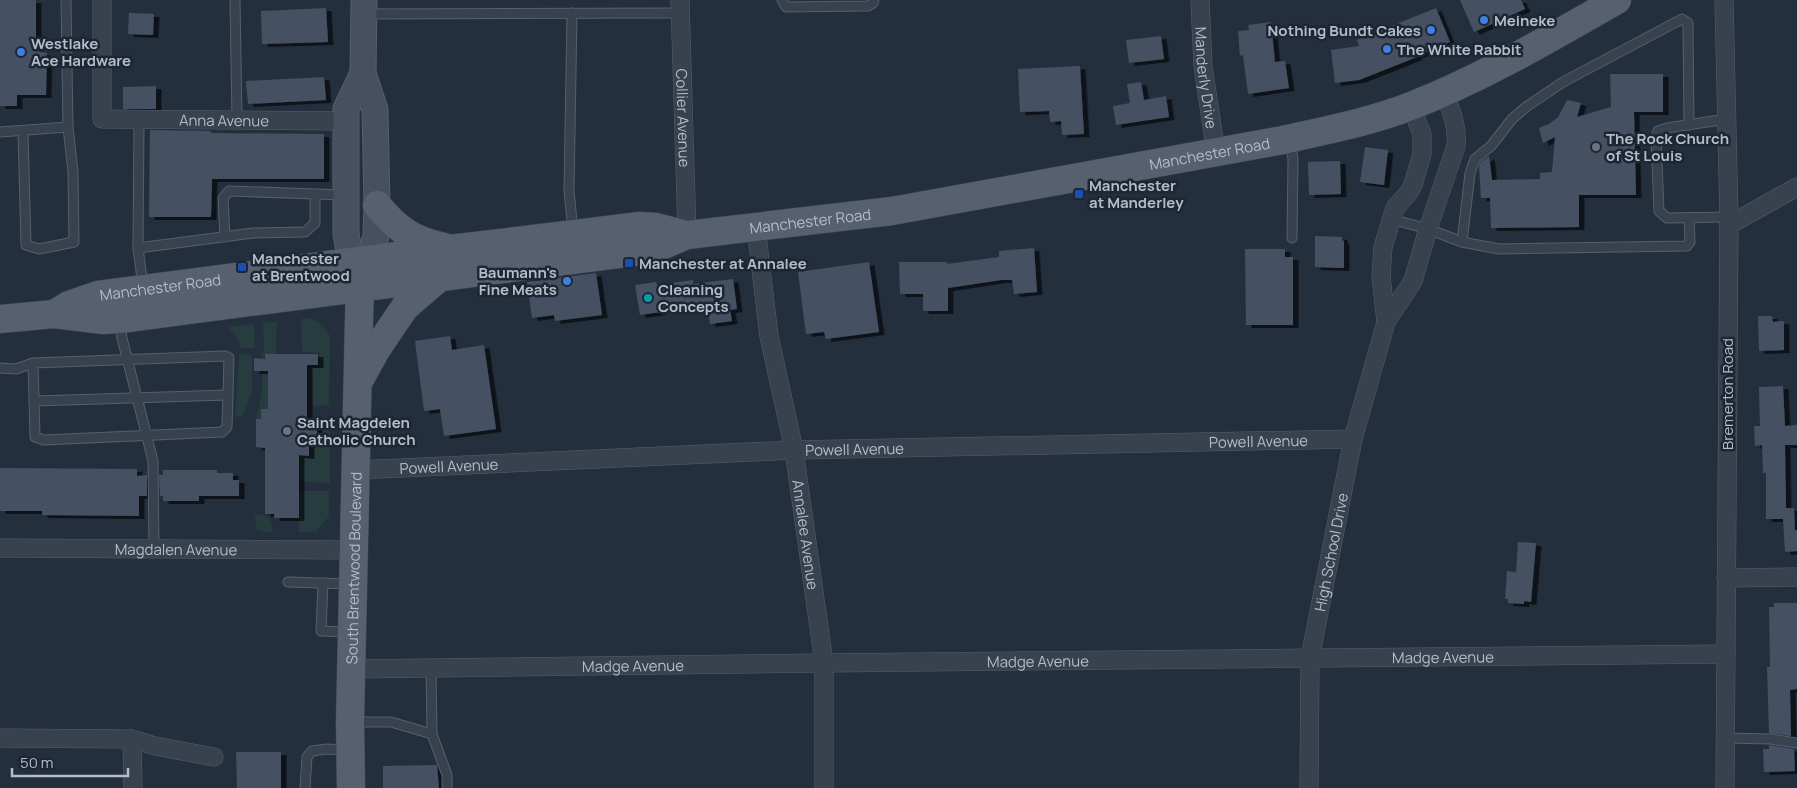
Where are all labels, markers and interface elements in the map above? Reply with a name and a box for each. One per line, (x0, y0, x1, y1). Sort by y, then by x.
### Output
place label: Meineke (1494, 10, 1555, 31)
marker: Meineke (1478, 14, 1490, 26)
place label: Nothing Bundt Cakes (1268, 20, 1421, 41)
marker: Nothing Bundt Cakes (1425, 24, 1437, 36)
street label: Manderly Drive (1191, 26, 1223, 130)
place label: Westlake Ace Hardware (31, 33, 131, 71)
place label: The White Rabbit (1397, 39, 1522, 60)
marker: The White Rabbit (1381, 43, 1393, 55)
marker: Westlake Ace Hardware (15, 46, 27, 58)
street label: Collier Avenue (672, 68, 695, 168)
street label: Anna Avenue (179, 109, 269, 131)
place label: The Rock Church of St Louis (1606, 128, 1729, 166)
street label: Manchester Road (1148, 132, 1272, 175)
marker: The Rock Church of St Louis (1590, 141, 1602, 153)
place label: Manchester at Manderley (1089, 175, 1184, 213)
marker: Manchester at Manderley (1073, 188, 1085, 200)
street label: Manchester Road (748, 203, 872, 238)
place label: Manchester at Brentwood (252, 248, 350, 286)
place label: Manchester at Annalee (639, 253, 807, 274)
marker: Manchester at Annalee (623, 257, 635, 269)
marker: Manchester at Brentwood (236, 261, 248, 273)
place label: Baumann's Fine Meats (478, 262, 557, 300)
street label: Manchester Road (98, 269, 222, 305)
marker: Baumann's Fine Meats (561, 275, 573, 287)
place label: Cleaning Concepts (658, 279, 729, 317)
marker: Cleaning Concepts (642, 292, 654, 304)
street label: Bremerton Road (1717, 338, 1738, 450)
place label: Saint Magdelen Catholic Church (297, 412, 416, 450)
marker: Saint Magdelen Catholic Church (281, 425, 293, 437)
street label: Powell Avenue (1209, 429, 1308, 452)
street label: Powell Avenue (805, 437, 904, 460)
street label: Powell Avenue (399, 453, 499, 479)
street label: South Brentwood Boulevard (341, 472, 366, 664)
street label: Annalee Avenue (788, 478, 824, 591)
street label: High School Drive (1309, 491, 1353, 613)
street label: Magdalen Avenue (115, 538, 238, 560)
street label: Madge Avenue (1392, 646, 1494, 668)
street label: Madge Avenue (987, 650, 1089, 672)
street label: Madge Avenue (582, 654, 684, 677)
scale bar (12, 746, 129, 778)
text: 50 m (20, 752, 54, 773)

